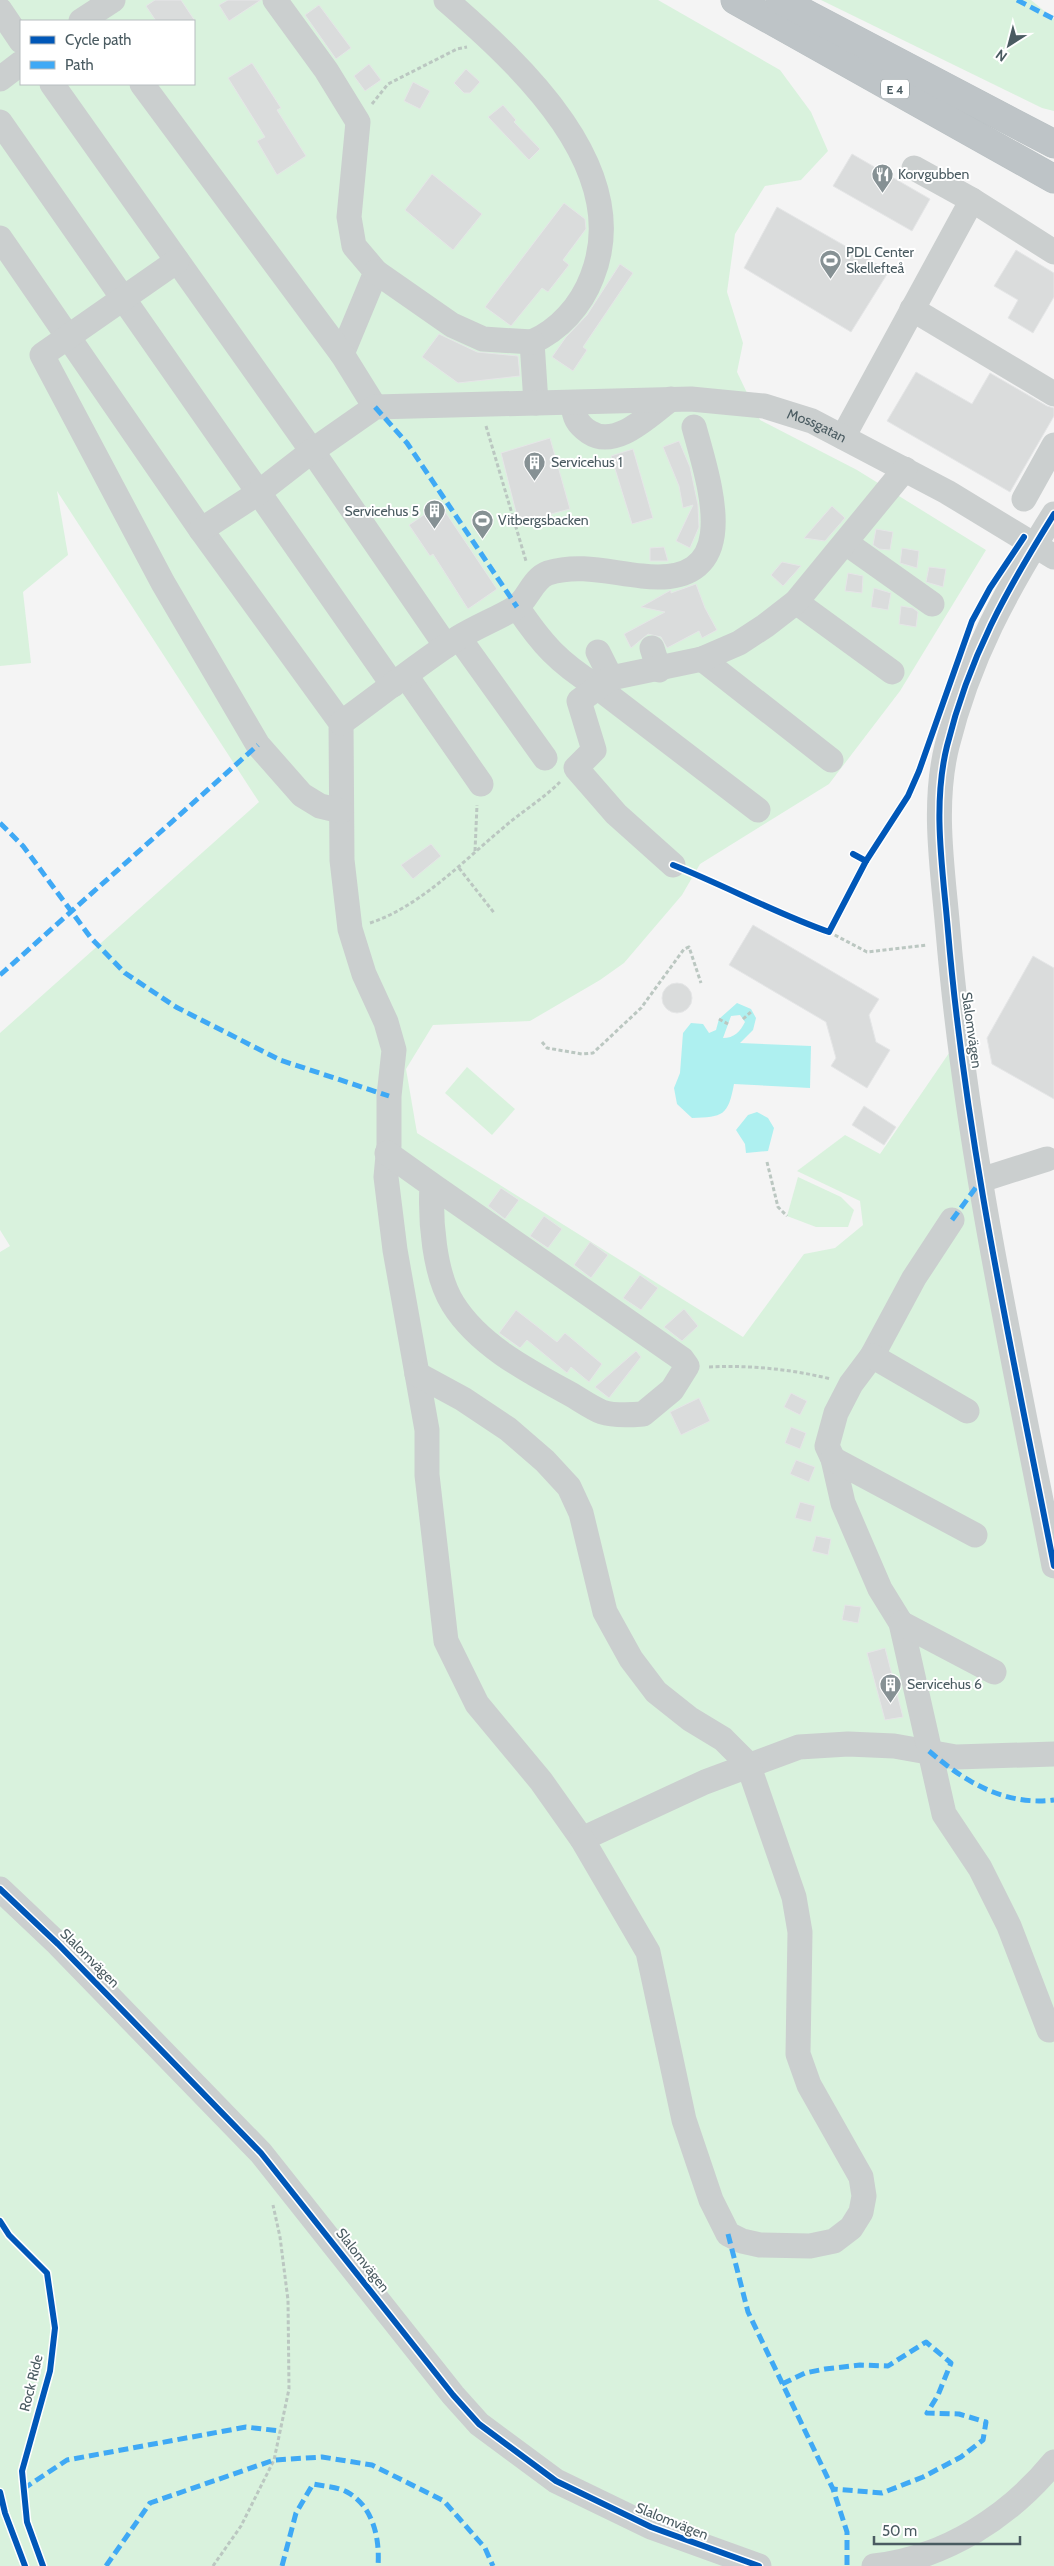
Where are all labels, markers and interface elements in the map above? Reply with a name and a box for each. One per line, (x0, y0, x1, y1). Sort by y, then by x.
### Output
legend (20, 20, 195, 85)
north arrow (984, 20, 1034, 70)
text: Cycle path (65, 31, 131, 49)
text: N (992, 45, 1011, 66)
text: Path (65, 56, 94, 74)
road number: E 4 (881, 80, 909, 98)
restaurant icon: Korvgubben (870, 162, 894, 193)
place label: Korvgubben (898, 165, 969, 183)
place label: PDL Center Skellefteå (846, 243, 914, 277)
sports icon: PDL Center Skellefteå (818, 248, 842, 279)
street label: Mossgatan (785, 405, 850, 447)
building icon: Servicehus 1 (523, 450, 547, 481)
place label: Servicehus 1 (551, 453, 622, 471)
building icon: Servicehus 5 (423, 499, 447, 530)
place label: Servicehus 5 (345, 502, 419, 520)
sports icon: Vitbergsbacken (470, 508, 494, 539)
place label: Vitbergsbacken (498, 511, 589, 529)
street label: Slalomvägen (958, 991, 986, 1069)
building icon: Servicehus 6 (879, 1672, 903, 1703)
place label: Servicehus 6 (907, 1675, 982, 1693)
street label: Slalomvägen (57, 1925, 124, 1992)
street label: Slalomvägen (332, 2224, 394, 2296)
street label: Rock Ride (15, 2353, 47, 2413)
street label: Slalomvägen (633, 2498, 711, 2544)
scale bar (874, 2514, 1020, 2546)
text: 50 m (882, 2522, 917, 2540)

